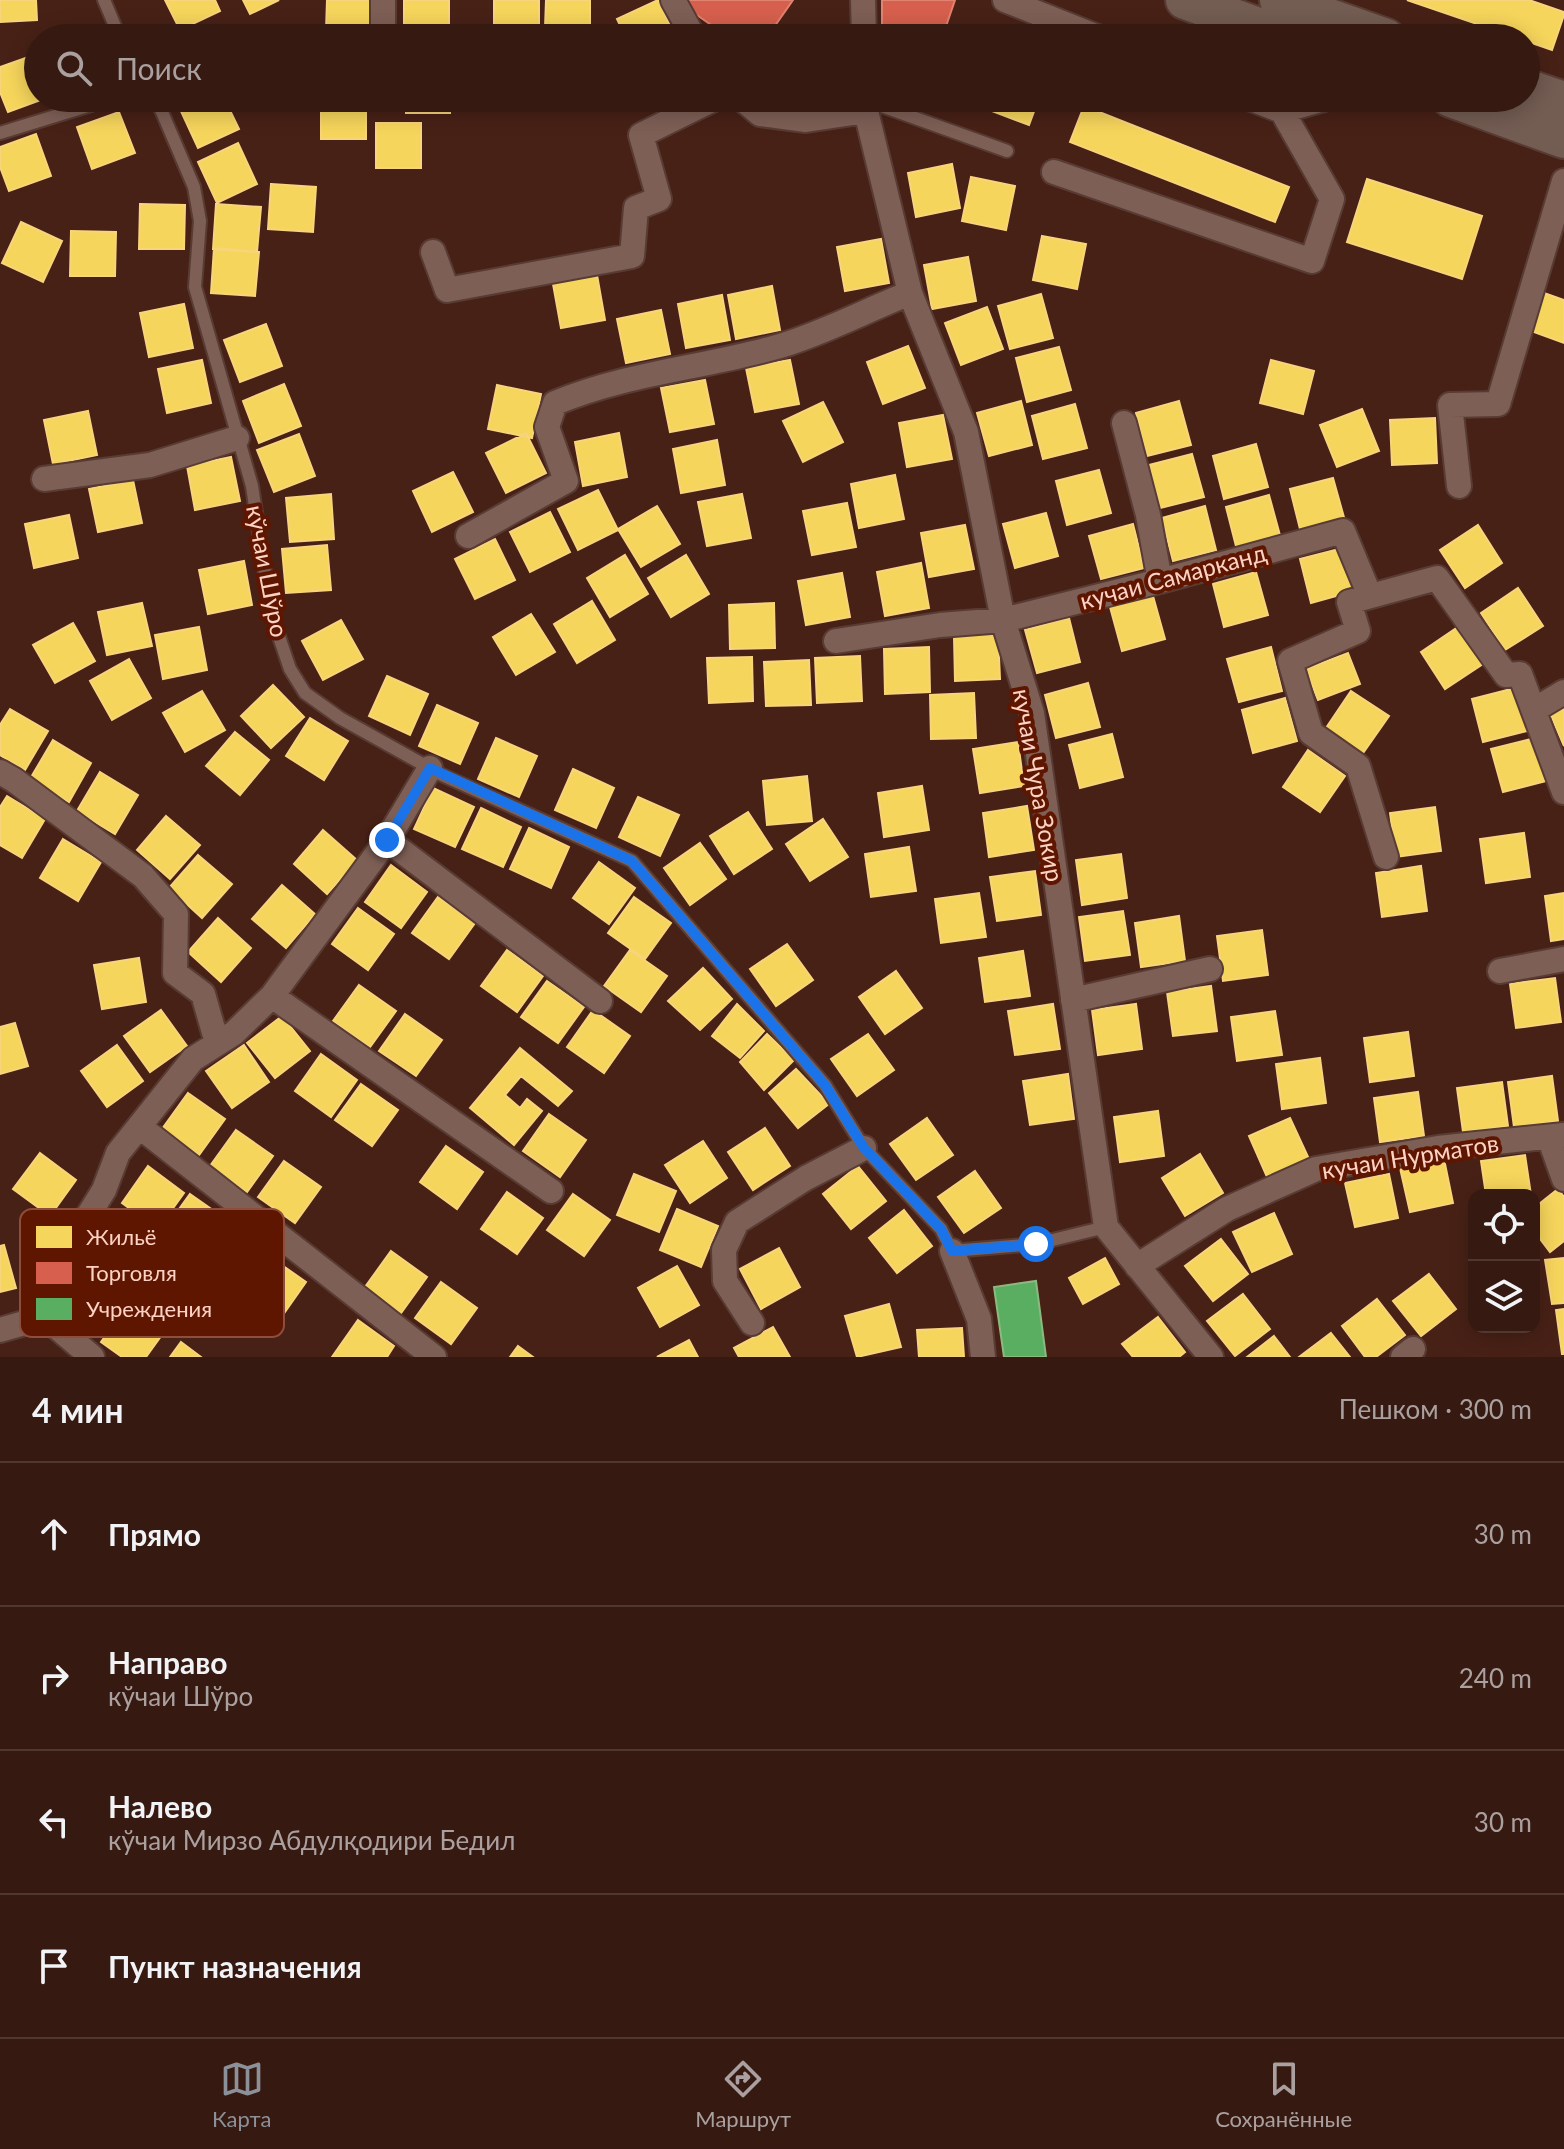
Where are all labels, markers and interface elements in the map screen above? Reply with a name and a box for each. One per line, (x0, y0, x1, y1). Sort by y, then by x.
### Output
search box (24, 24, 1540, 112)
icon: search (52, 46, 96, 90)
text: Поиск (116, 50, 202, 86)
street label: кўчаи Шўро (241, 502, 295, 640)
street label: кучаи Самарканд (1077, 537, 1270, 615)
street label: кучаи Чура Зокир (1008, 686, 1070, 884)
route end (369, 822, 405, 858)
street label: кучаи Нурматов (1320, 1128, 1500, 1184)
map controls (1468, 1189, 1540, 1333)
button: locate (1468, 1189, 1540, 1261)
legend (20, 1209, 284, 1337)
text: Жильё (86, 1223, 156, 1250)
route start (1018, 1226, 1054, 1262)
text: Торговля (86, 1259, 177, 1286)
button: layers (1468, 1261, 1540, 1333)
text: Учреждения (86, 1295, 212, 1322)
text: 4 мин (32, 1389, 124, 1430)
text: Пешком · 300 m (1339, 1393, 1532, 1425)
icon: ahead (32, 1512, 76, 1556)
text: Прямо (108, 1516, 201, 1552)
text: 30 m (1474, 1518, 1532, 1550)
text: Направо (108, 1644, 228, 1680)
icon: right (32, 1656, 76, 1700)
text: 240 m (1459, 1662, 1532, 1694)
text: кўчаи Шўро (108, 1680, 253, 1712)
text: Налево (108, 1788, 212, 1824)
icon: left (32, 1800, 76, 1844)
text: 30 m (1474, 1806, 1532, 1838)
text: кўчаи Мирзо Абдулқодири Бедил (108, 1824, 515, 1856)
icon: arrive (32, 1944, 76, 1988)
text: Пункт назначения (108, 1948, 362, 1984)
tab: Карта (212, 2057, 271, 2132)
tab: Маршрут (695, 2057, 791, 2132)
tab: Сохранённые (1215, 2057, 1352, 2132)

